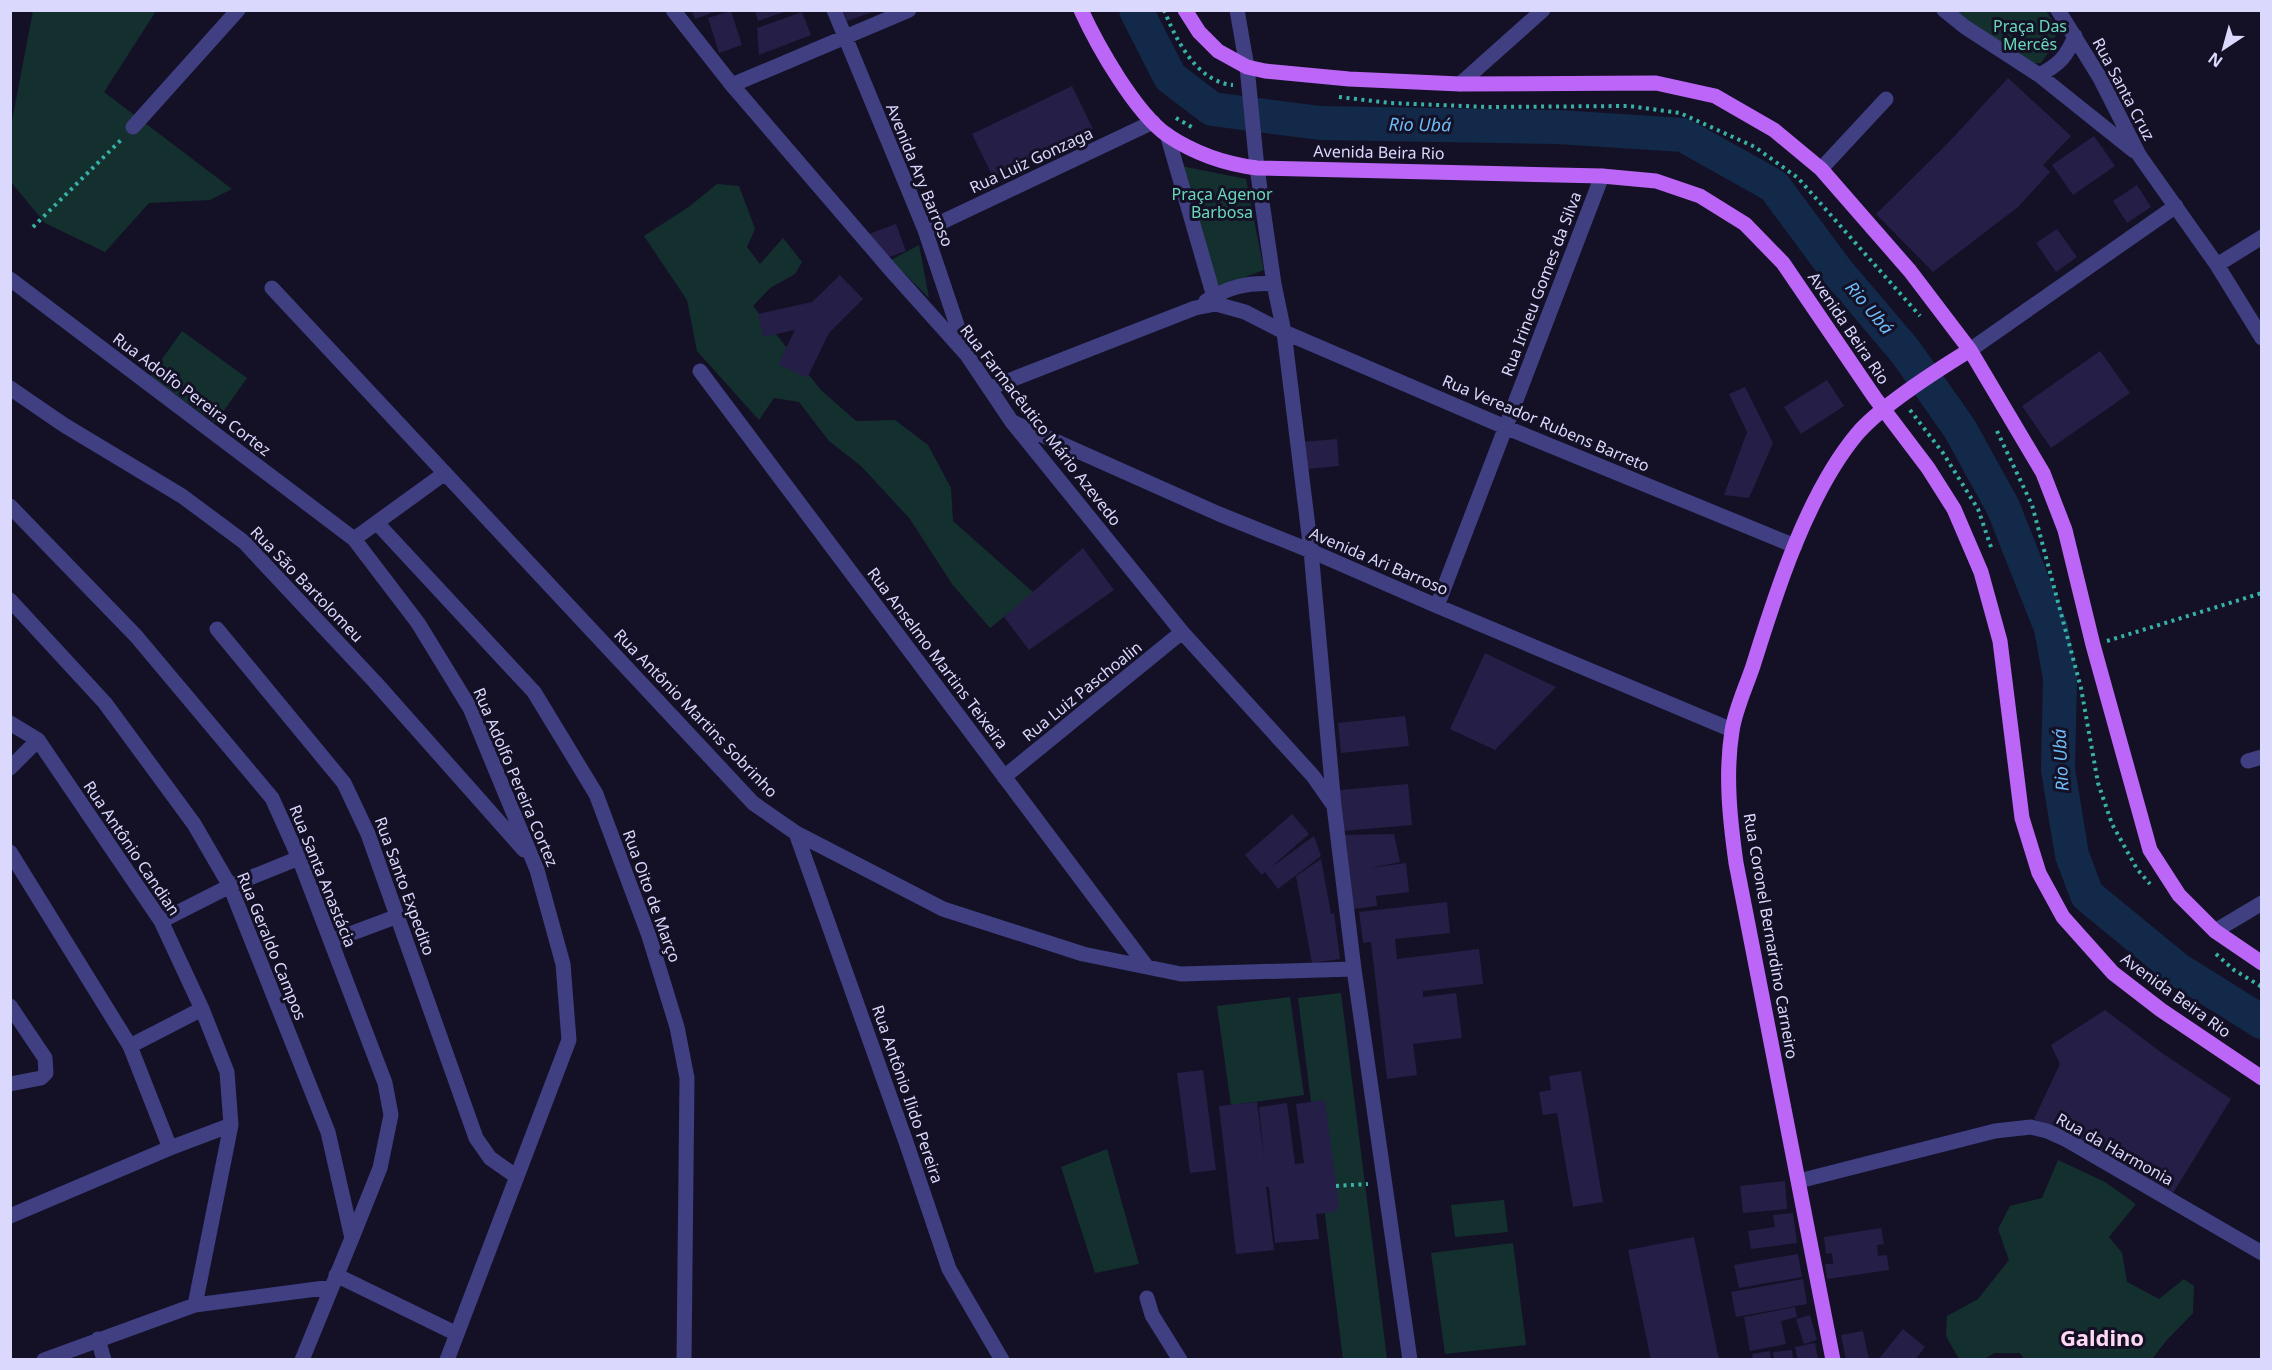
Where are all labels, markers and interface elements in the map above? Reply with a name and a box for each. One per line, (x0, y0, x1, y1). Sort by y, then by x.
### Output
park label: Praça Das Mercês (1993, 15, 2067, 55)
north arrow (2194, 18, 2254, 78)
street label: Rua Santa Cruz (2088, 34, 2160, 144)
text: N (2203, 47, 2227, 73)
street label: Avenida Ary Barroso (881, 100, 959, 250)
water label: Rio Ubá (1389, 111, 1452, 137)
street label: Rua Luiz Gonzaga (966, 122, 1096, 198)
street label: Avenida Beira Rio (1313, 140, 1445, 164)
park label: Praça Agenor Barbosa (1171, 183, 1273, 223)
street label: Rua Irineu Gomes da Silva (1496, 188, 1586, 380)
street label: Avenida Beira Rio (1803, 268, 1895, 388)
water label: Rio Ubá (1840, 276, 1899, 339)
street label: Rua Farmacêutico Mário Azevedo (955, 320, 1127, 530)
street label: Rua Adolfo Pereira Cortez (109, 327, 275, 461)
street label: Rua Vereador Rubens Barreto (1439, 369, 1653, 477)
street label: Rua São Bartolomeu (246, 521, 368, 647)
street label: Avenida Ari Barroso (1306, 522, 1452, 600)
street label: Rua Anselmo Martins Teixeira (862, 563, 1014, 753)
street label: Rua Antônio Martins Sobrinho (609, 624, 783, 802)
street label: Rua Luiz Paschoalin (1018, 636, 1146, 746)
street label: Rua Adolfo Pereira Cortez (468, 684, 564, 870)
water label: Rio Ubá (2046, 728, 2074, 792)
street label: Rua Antônio Candian (79, 776, 185, 920)
street label: Rua Santa Anastácia (284, 801, 362, 951)
street label: Rua Coronel Bernardino Carneiro (1739, 811, 1803, 1061)
street label: Rua Santo Expedito (370, 814, 440, 958)
street label: Rua Oito de Março (618, 827, 686, 965)
street label: Rua Geraldo Campos (232, 869, 312, 1023)
street label: Avenida Beira Rio (2116, 948, 2236, 1042)
street label: Rua Antônio Ilido Pereira (867, 1002, 949, 1186)
street label: Rua da Harmonia (2052, 1108, 2178, 1190)
district label: Galdino (2060, 1322, 2144, 1352)

